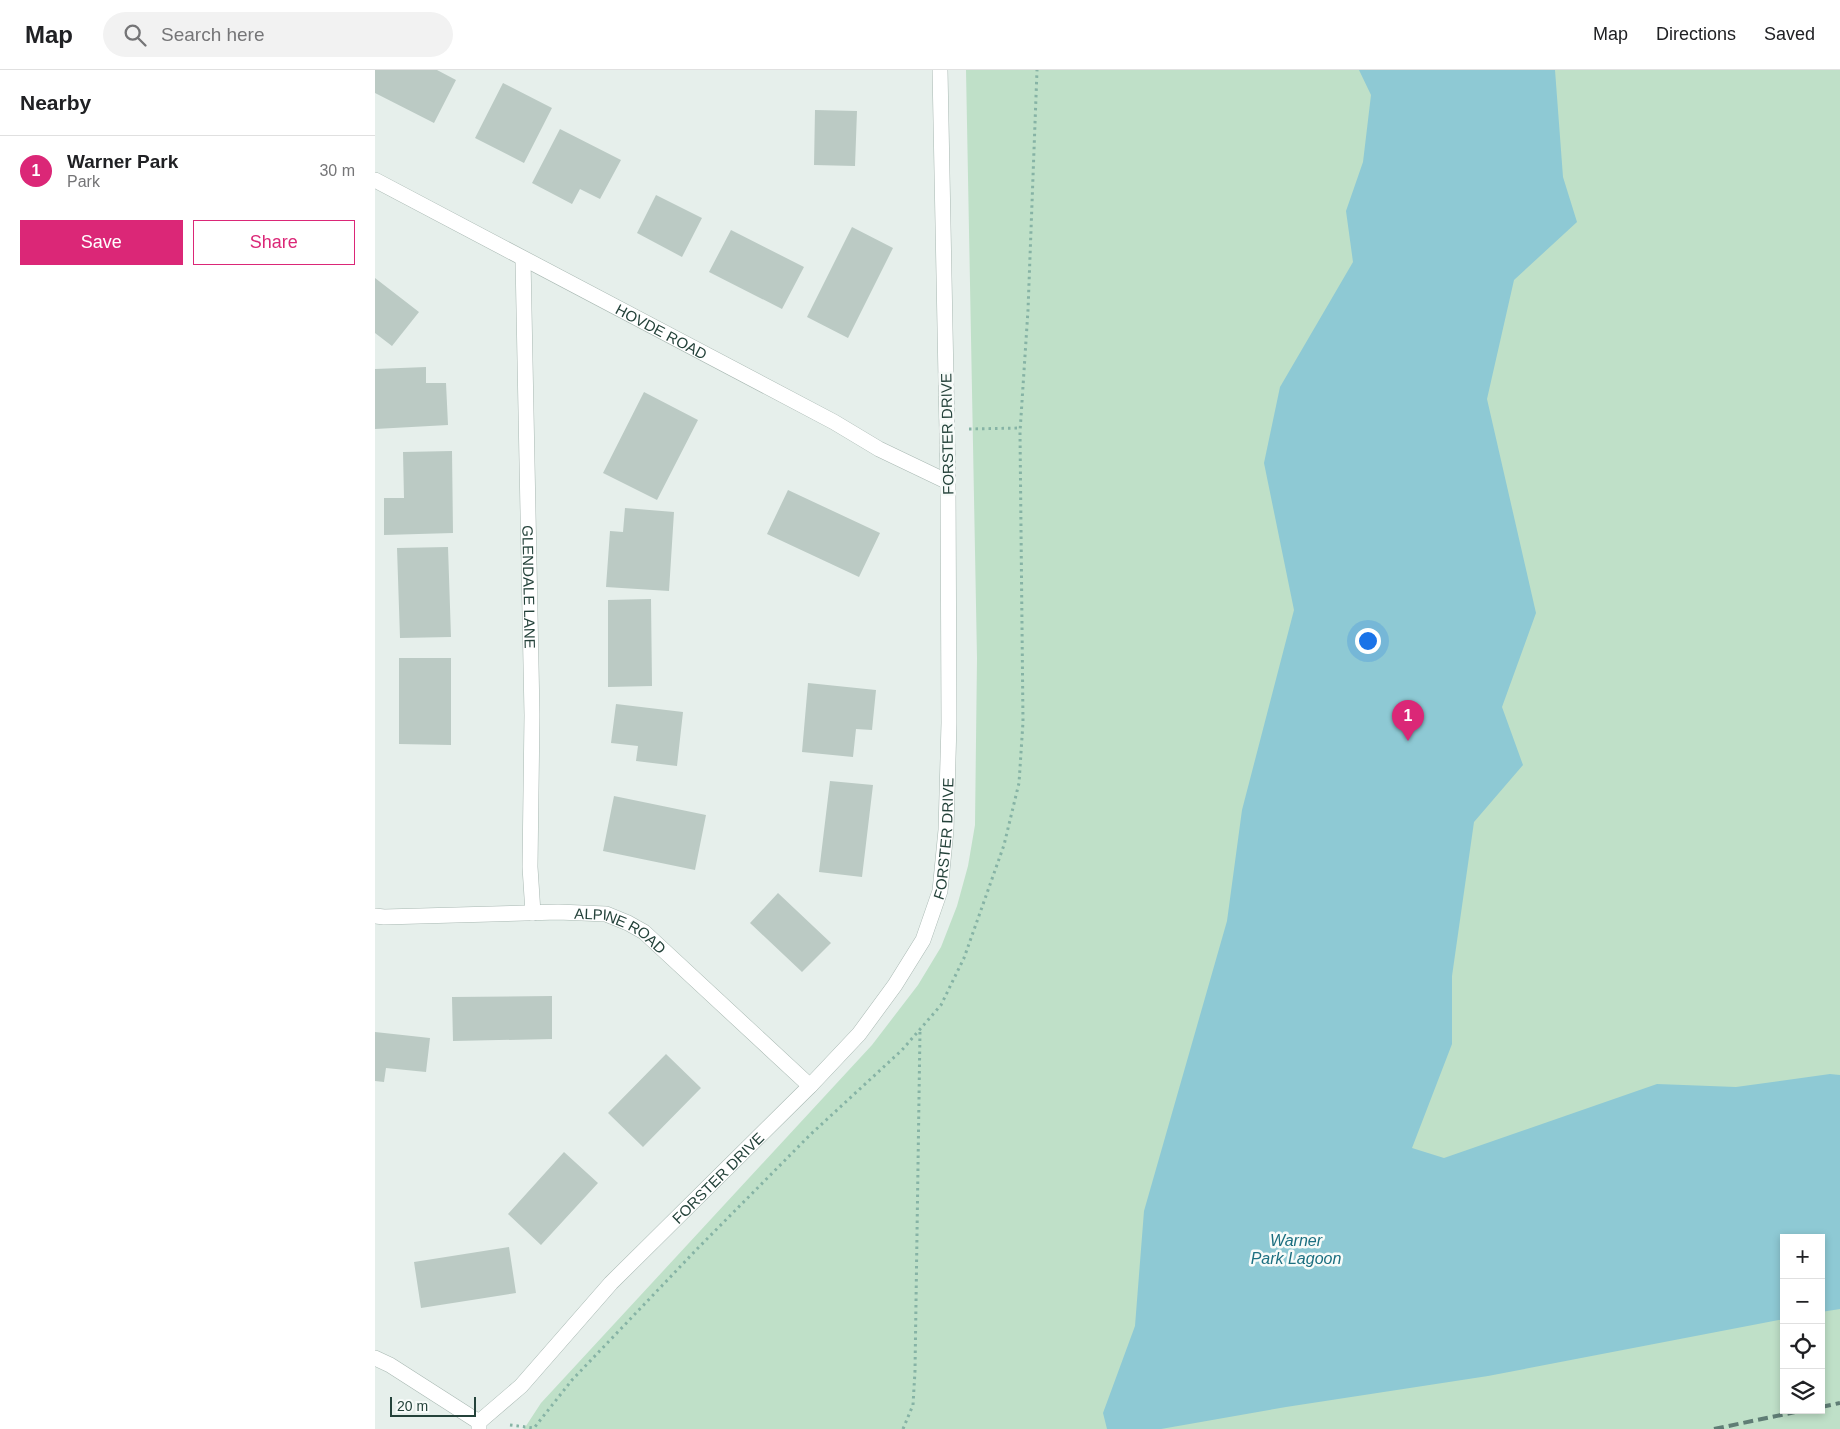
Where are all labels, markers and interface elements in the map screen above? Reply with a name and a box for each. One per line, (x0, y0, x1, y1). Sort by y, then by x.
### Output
search box (103, 12, 453, 57)
text: Map (25, 21, 73, 48)
icon: search (121, 21, 149, 49)
text: Search here (161, 24, 265, 45)
text: Map (1593, 24, 1628, 44)
text: Directions (1656, 24, 1736, 44)
text: Saved (1764, 24, 1815, 44)
text: Nearby (20, 91, 91, 114)
text: Warner Park (67, 151, 178, 172)
text: 1 (32, 162, 40, 179)
text: 30 m (319, 162, 355, 179)
text: Park (67, 173, 100, 190)
button: Save (20, 220, 183, 265)
button: Share (193, 220, 355, 265)
street label: HOVDE ROAD (613, 300, 710, 362)
street label: FORSTER DRIVE (937, 373, 957, 495)
street label: GLENDALE LANE (520, 525, 539, 649)
your location (1355, 628, 1381, 654)
pin: 1 (1392, 700, 1424, 741)
street label: FORSTER DRIVE (929, 777, 956, 901)
street label: ALPINE ROAD (574, 904, 670, 957)
street label: FORSTER DRIVE (668, 1129, 767, 1226)
water label: Warner Park Lagoon (1251, 1232, 1341, 1267)
map controls (1780, 1234, 1825, 1414)
button: + (1780, 1234, 1825, 1279)
button: − (1780, 1279, 1825, 1324)
button: locate (1780, 1324, 1825, 1369)
button: layers (1780, 1369, 1825, 1414)
scale bar (390, 1394, 476, 1417)
text: 20 m (397, 1398, 428, 1414)

